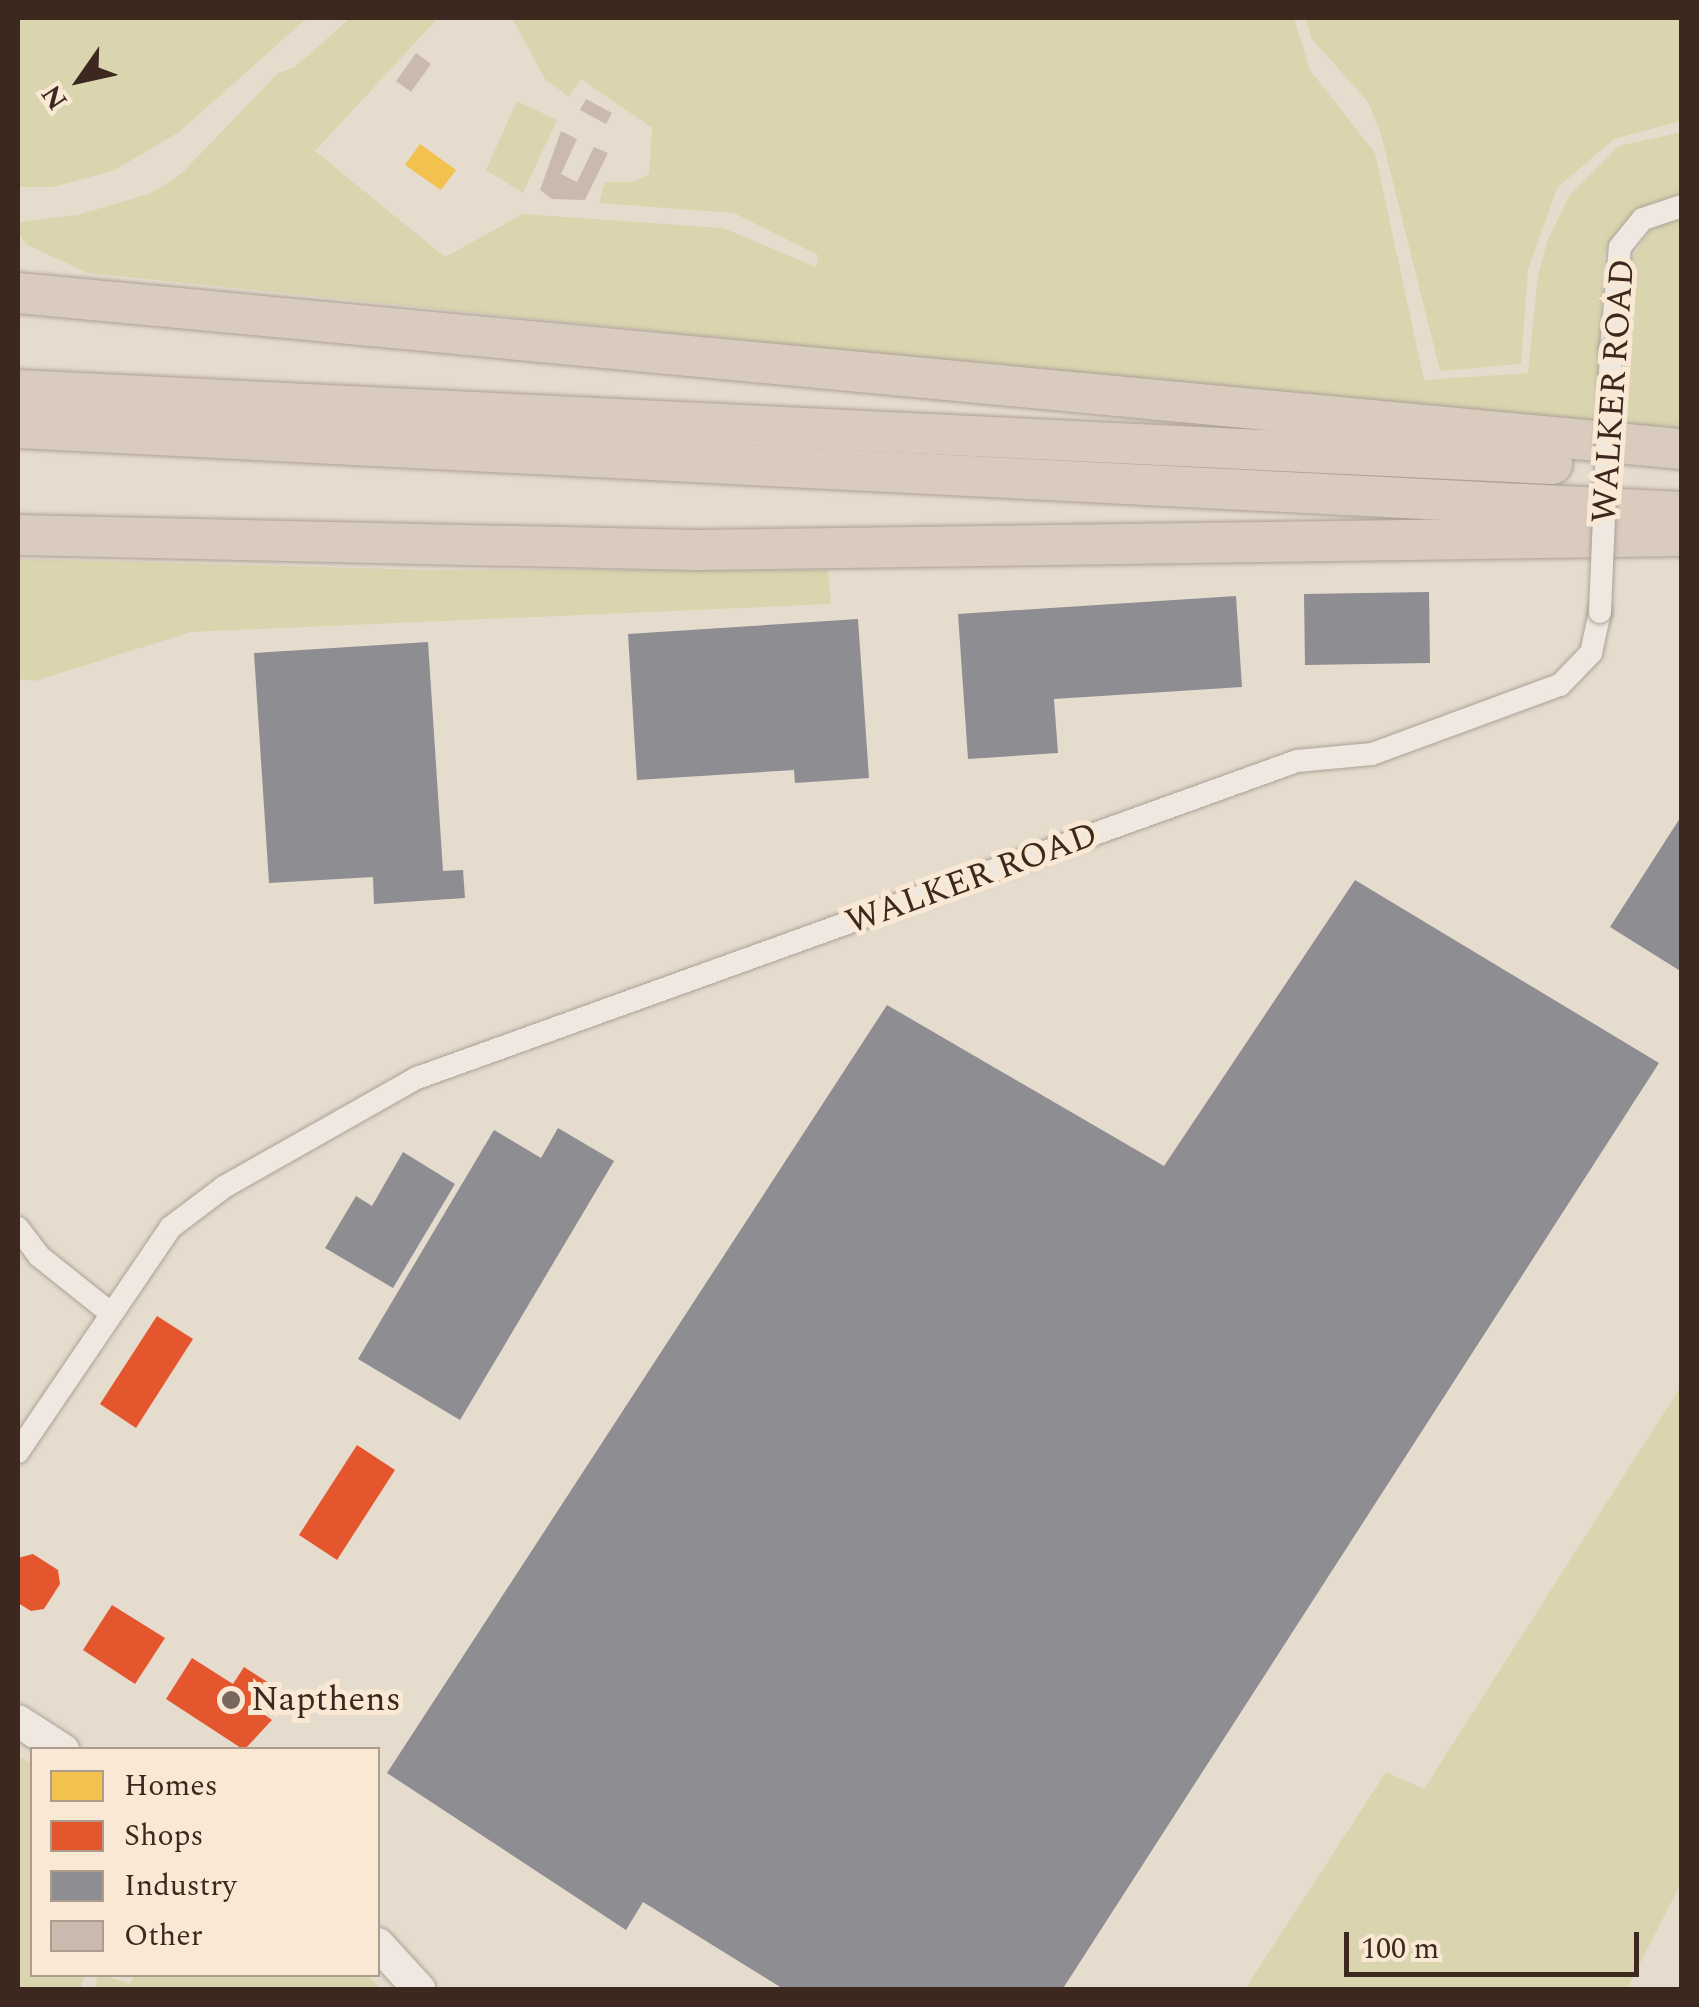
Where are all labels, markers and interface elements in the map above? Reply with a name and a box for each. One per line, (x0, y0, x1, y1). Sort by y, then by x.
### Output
north arrow (30, 30, 130, 130)
text: N (31, 76, 79, 119)
street label: WALKER ROAD (1584, 258, 1644, 524)
street label: WALKER ROAD (841, 814, 1103, 944)
place label: Napthens (251, 1679, 401, 1721)
marker: Napthens (220, 1689, 242, 1711)
legend (30, 1747, 380, 1977)
text: Homes (124, 1763, 218, 1809)
text: Shops (124, 1813, 204, 1859)
text: Industry (124, 1863, 237, 1909)
scale bar (1349, 1912, 1644, 1974)
text: Other (124, 1913, 203, 1959)
text: 100 m (1361, 1926, 1439, 1972)

